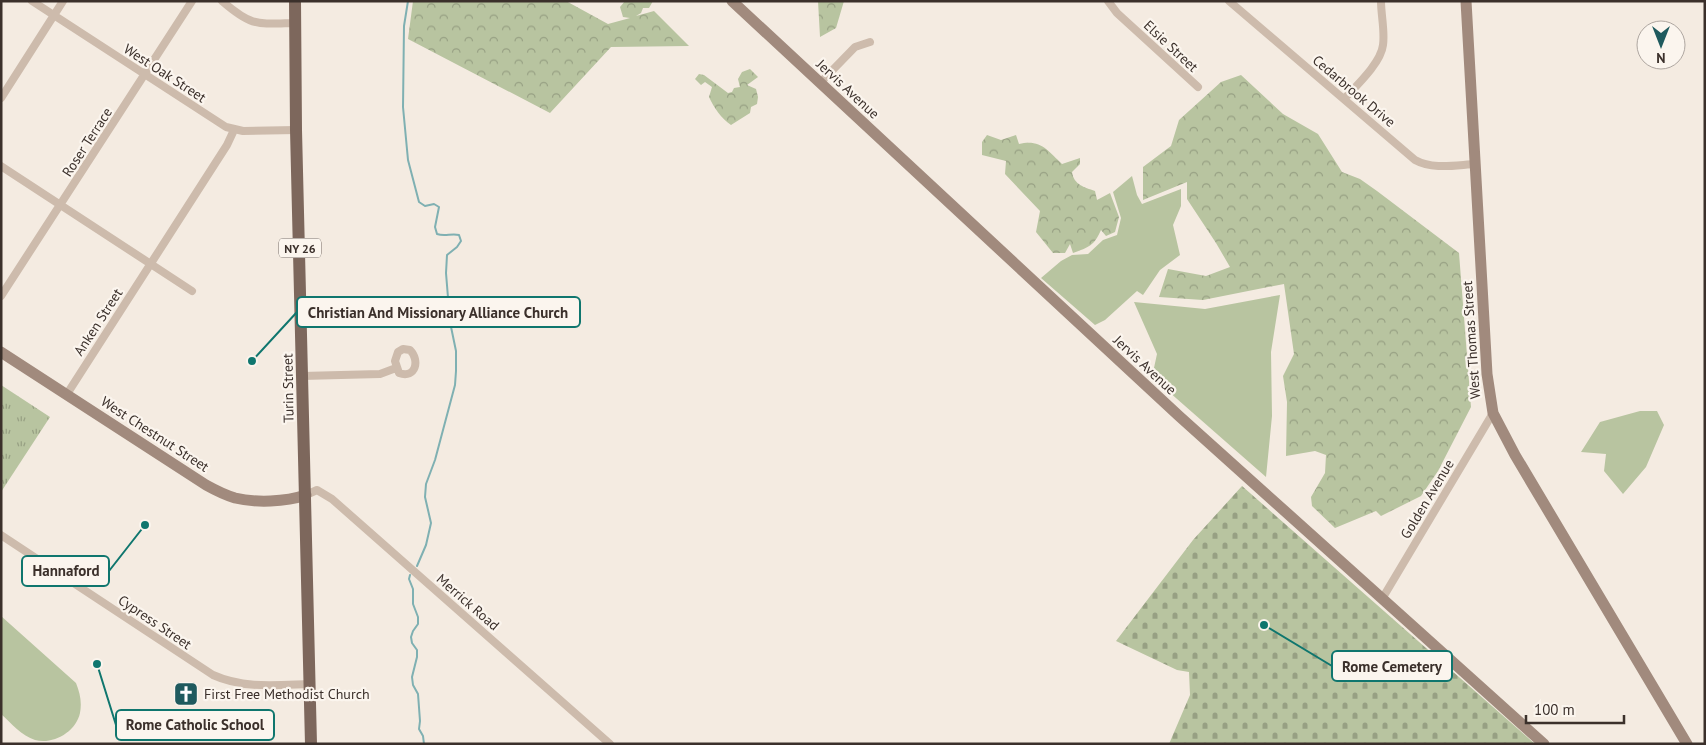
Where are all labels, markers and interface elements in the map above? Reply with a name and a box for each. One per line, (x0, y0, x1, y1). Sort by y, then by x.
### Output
street label: Elsie Street (1140, 16, 1202, 76)
north arrow (1636, 20, 1686, 70)
street label: West Oak Street (120, 40, 210, 106)
text: N (1656, 49, 1666, 67)
street label: Cedarbrook Drive (1309, 51, 1399, 131)
street label: Jervis Avenue (812, 55, 883, 123)
street label: Roser Terrace (58, 104, 116, 180)
road number: NY 26 (279, 238, 321, 258)
street label: West Thomas Street (1458, 280, 1484, 400)
street label: Anken Street (70, 285, 127, 359)
callout: Christian And Missionary Alliance Church (297, 297, 580, 327)
text: Christian And Missionary Alliance Church (308, 303, 568, 322)
street label: Jervis Avenue (1109, 331, 1180, 399)
street label: Turin Street (278, 353, 298, 423)
street label: West Chestnut Street (98, 392, 213, 476)
street label: Golden Avenue (1396, 456, 1458, 542)
callout: Hannaford (22, 556, 109, 586)
text: Hannaford (32, 561, 100, 580)
street label: Merrick Road (433, 570, 503, 634)
street label: Cypress Street (115, 591, 195, 653)
callout: Rome Cemetery (1332, 651, 1452, 681)
text: Rome Cemetery (1342, 657, 1443, 676)
church icon: First Free Methodist Church (173, 681, 199, 707)
place label: First Free Methodist Church (204, 685, 370, 703)
scale bar (1526, 692, 1624, 724)
text: 100 m (1534, 700, 1575, 719)
callout: Rome Catholic School (116, 710, 274, 740)
text: Rome Catholic School (126, 715, 265, 734)

